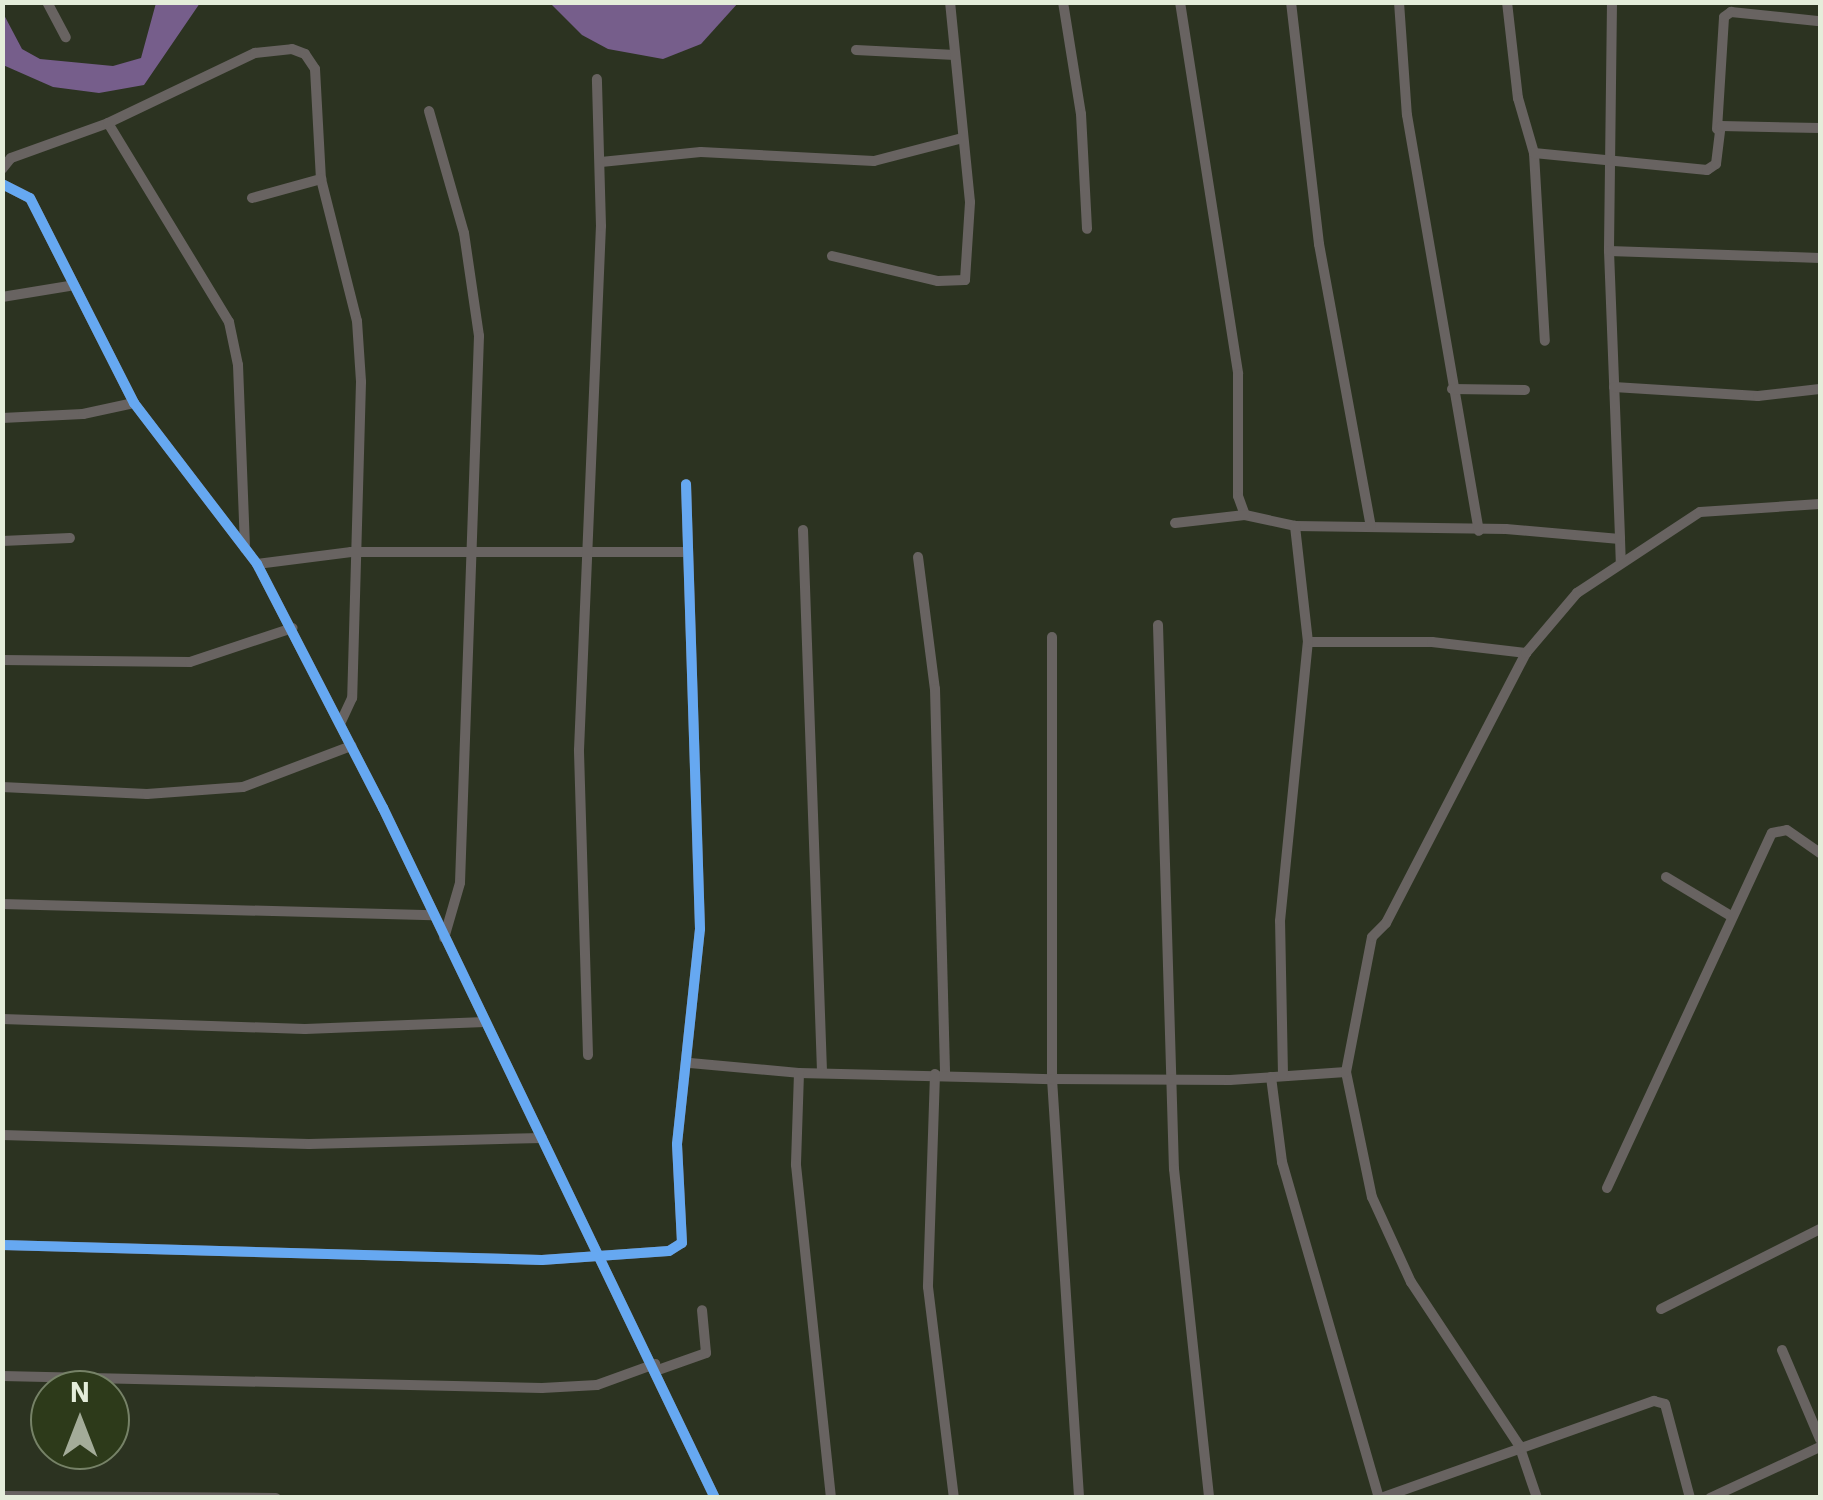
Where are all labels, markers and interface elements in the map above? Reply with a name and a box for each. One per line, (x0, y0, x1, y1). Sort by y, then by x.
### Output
north arrow (30, 1370, 130, 1470)
text: N (70, 1373, 90, 1410)

